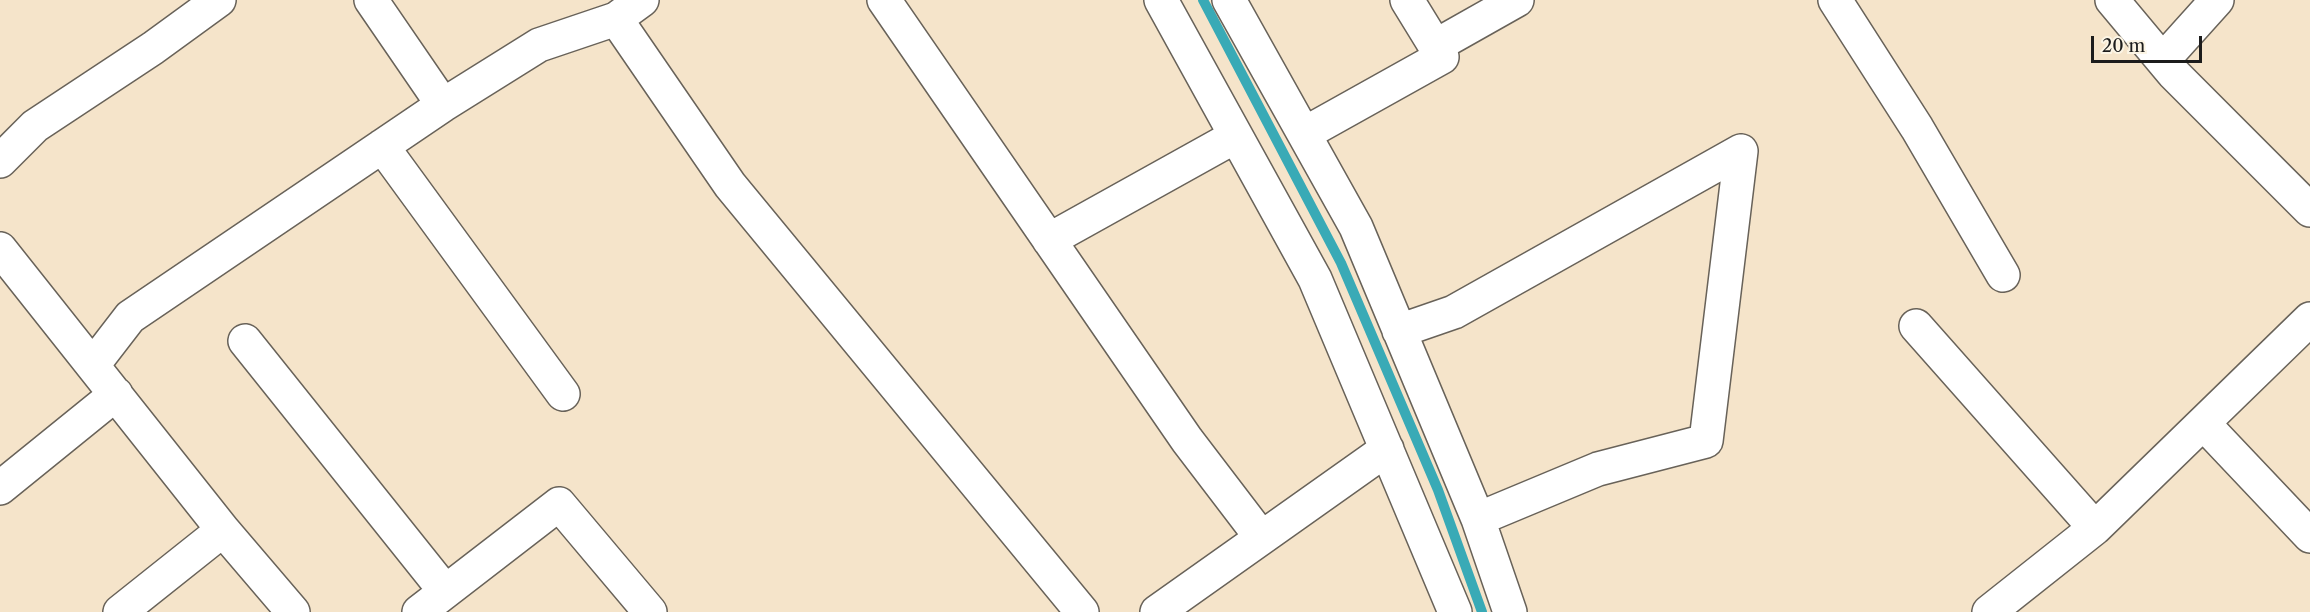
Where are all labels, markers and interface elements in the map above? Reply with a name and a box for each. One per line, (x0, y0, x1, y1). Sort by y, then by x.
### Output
scale bar (2094, 24, 2205, 62)
text: 20 m (2102, 35, 2145, 57)

